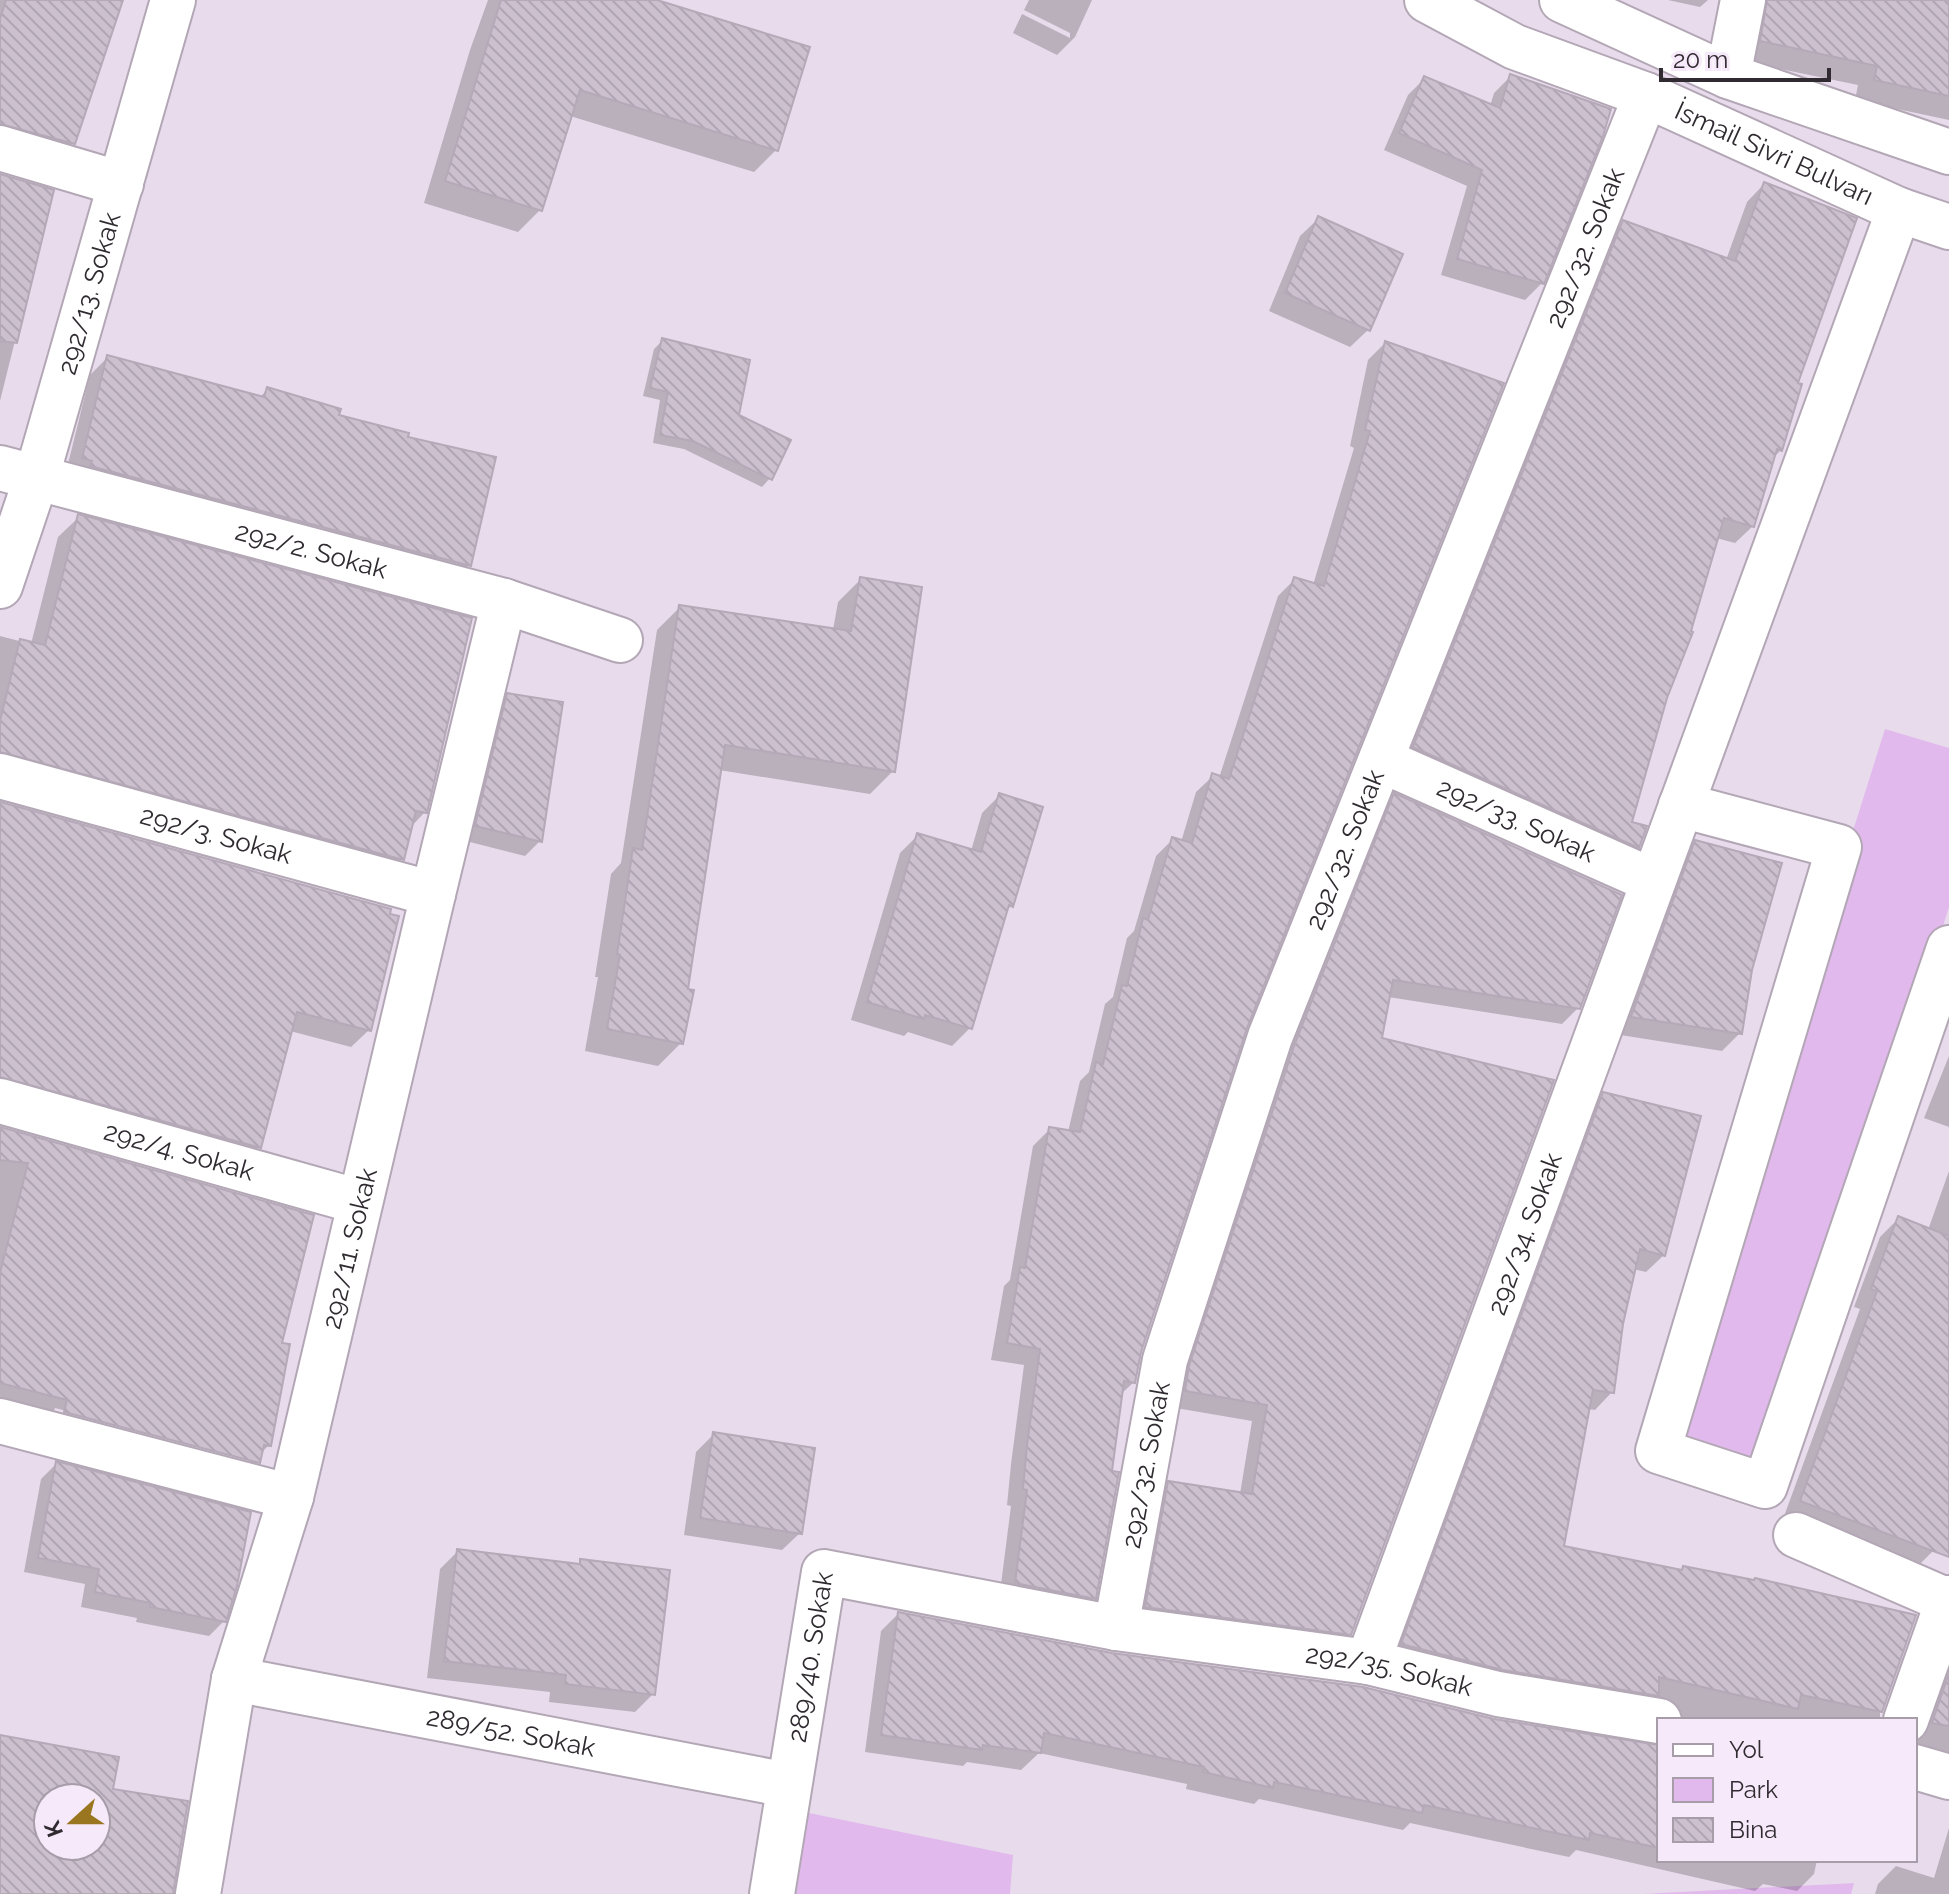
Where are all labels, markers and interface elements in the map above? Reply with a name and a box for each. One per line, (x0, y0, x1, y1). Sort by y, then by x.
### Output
scale bar (1661, 32, 1829, 82)
text: 20 m (1673, 45, 1728, 74)
street label: İsmail Sivri Bulvarı (1670, 95, 1878, 211)
street label: 292/32. Sokak (1540, 163, 1630, 332)
street label: 292/13. Sokak (52, 209, 127, 378)
street label: 292/2. Sokak (232, 516, 391, 585)
street label: 292/32. Sokak (1300, 765, 1390, 934)
street label: 292/33. Sokak (1433, 772, 1600, 868)
street label: 292/3. Sokak (137, 800, 295, 870)
street label: 292/4. Sokak (101, 1116, 258, 1187)
street label: 292/34. Sokak (1481, 1149, 1568, 1319)
street label: 292/11. Sokak (316, 1165, 383, 1332)
street label: 292/32. Sokak (1116, 1379, 1176, 1551)
street label: 289/40. Sokak (782, 1569, 839, 1744)
street label: 292/35. Sokak (1304, 1639, 1476, 1702)
street label: 289/52. Sokak (424, 1701, 598, 1763)
legend (1657, 1718, 1917, 1862)
text: Yol (1729, 1735, 1764, 1764)
text: Park (1729, 1775, 1778, 1804)
north arrow (32, 1782, 112, 1862)
text: Bina (1729, 1815, 1777, 1844)
text: K (38, 1817, 68, 1841)

